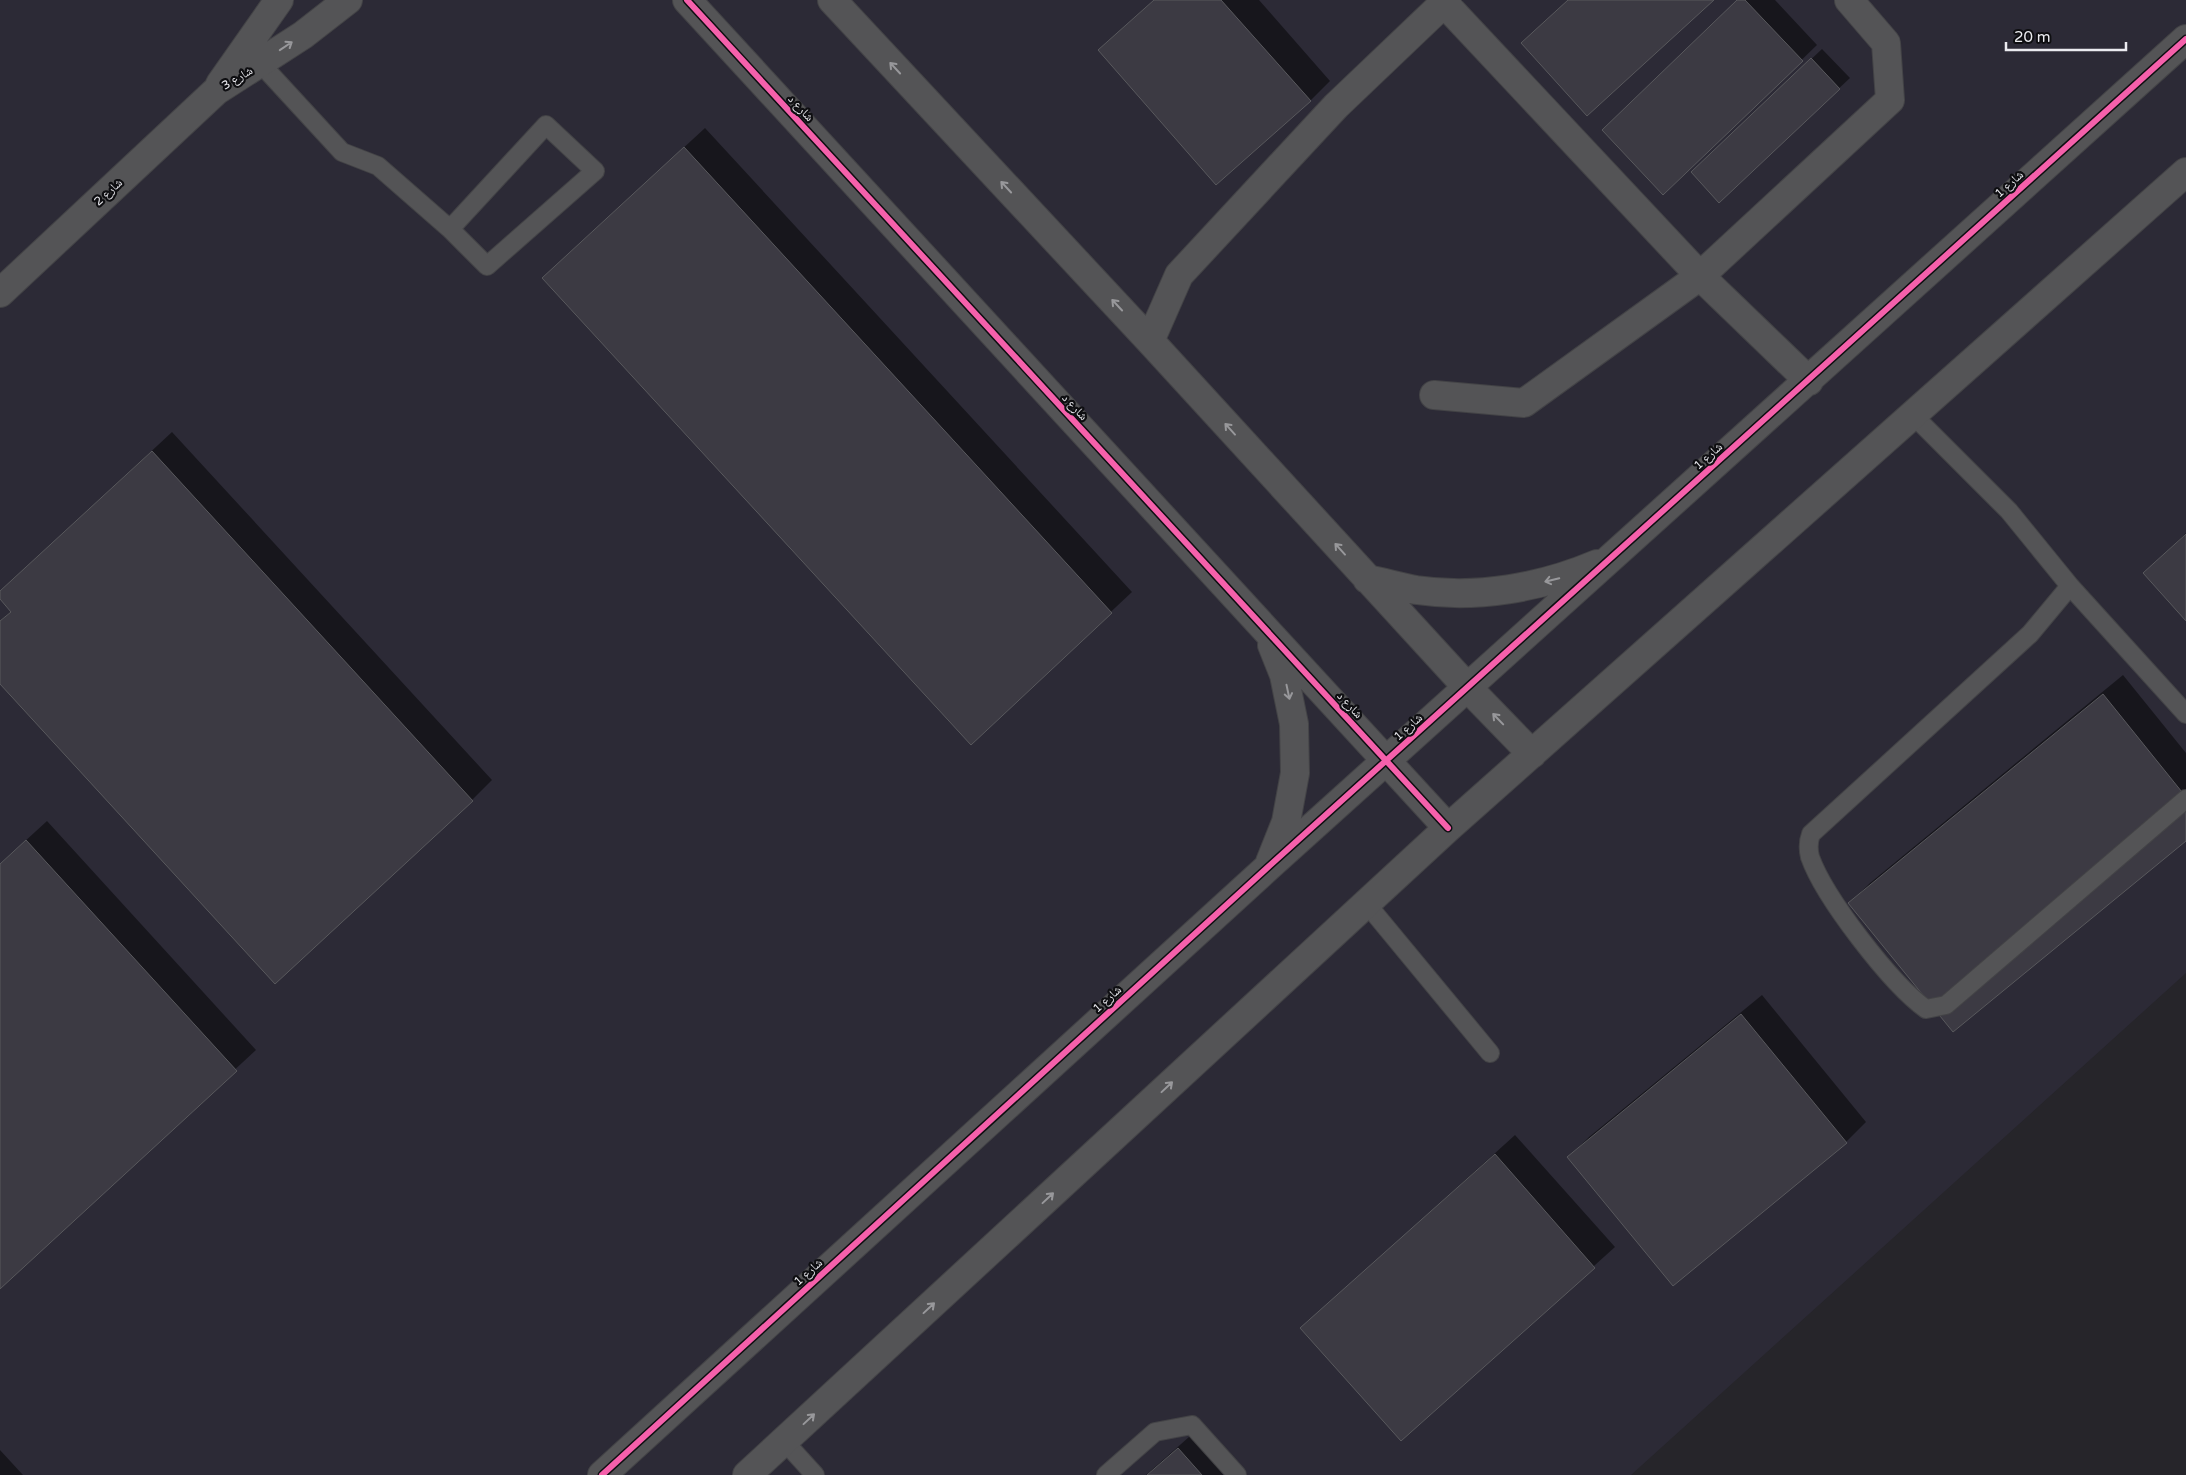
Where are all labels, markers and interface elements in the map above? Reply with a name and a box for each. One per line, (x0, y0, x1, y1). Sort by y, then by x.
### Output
scale bar (2006, 20, 2126, 52)
text: 20 m (2014, 28, 2051, 46)
one-way arrow (279, 41, 293, 51)
one-way arrow (889, 61, 901, 74)
street label: شارع 3 (219, 63, 256, 93)
street label: شارع د (785, 92, 817, 125)
street label: شارع 1 (1992, 168, 2027, 201)
street label: شارع 2 (91, 175, 126, 209)
one-way arrow (1000, 180, 1012, 193)
one-way arrow (1111, 299, 1123, 312)
street label: شارع د (1059, 391, 1091, 424)
one-way arrow (1224, 422, 1236, 435)
street label: شارع 1 (1691, 440, 1726, 473)
one-way arrow (1334, 542, 1346, 555)
one-way arrow (1545, 576, 1561, 585)
one-way arrow (1284, 683, 1293, 699)
street label: شارع د (1334, 689, 1366, 722)
street label: شارع 1 (1391, 711, 1426, 744)
one-way arrow (1492, 713, 1504, 725)
street label: شارع 1 (1090, 983, 1125, 1016)
one-way arrow (1160, 1082, 1173, 1093)
one-way arrow (1041, 1192, 1054, 1204)
street label: شارع 1 (791, 1256, 826, 1289)
one-way arrow (922, 1302, 935, 1314)
one-way arrow (803, 1413, 816, 1425)

